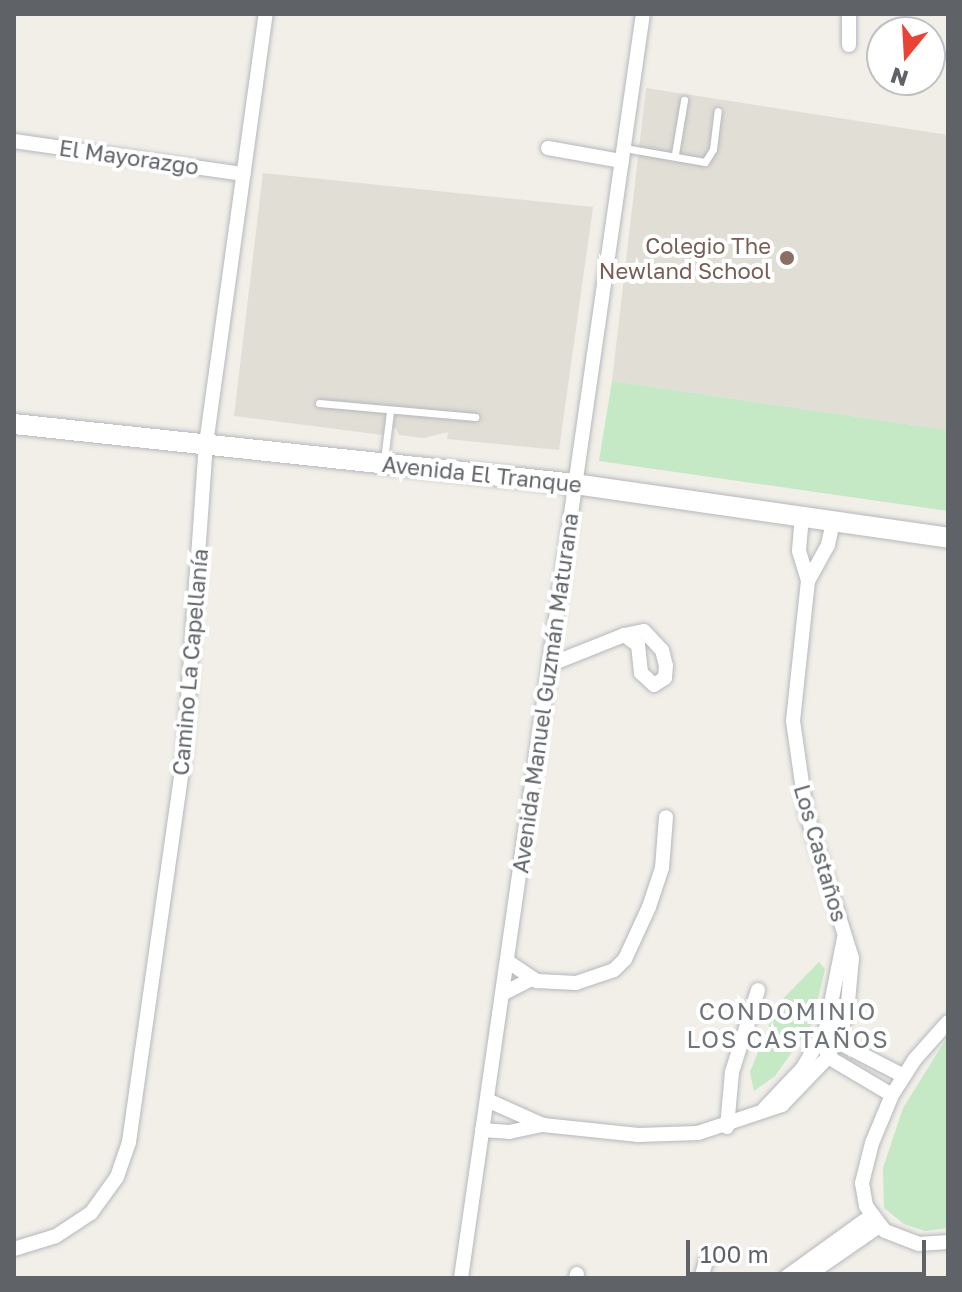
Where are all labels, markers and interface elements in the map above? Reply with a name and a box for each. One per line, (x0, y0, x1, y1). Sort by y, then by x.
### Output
north arrow (866, 16, 946, 96)
text: N (887, 62, 911, 93)
street label: El Mayorazgo (58, 134, 200, 180)
place label: Colegio The Newland School (599, 232, 771, 284)
marker: Colegio The Newland School (778, 249, 796, 267)
street label: Avenida El Tranque (381, 450, 583, 498)
street label: Avenida Manuel Guzmán Maturana (507, 511, 583, 875)
street label: Camino La Capellanía (167, 547, 213, 777)
street label: Los Castaños (789, 781, 853, 925)
district label: CONDOMINIO LOS CASTAÑOS (686, 997, 890, 1053)
scale bar (690, 1224, 930, 1274)
text: 100 m (700, 1239, 769, 1268)

